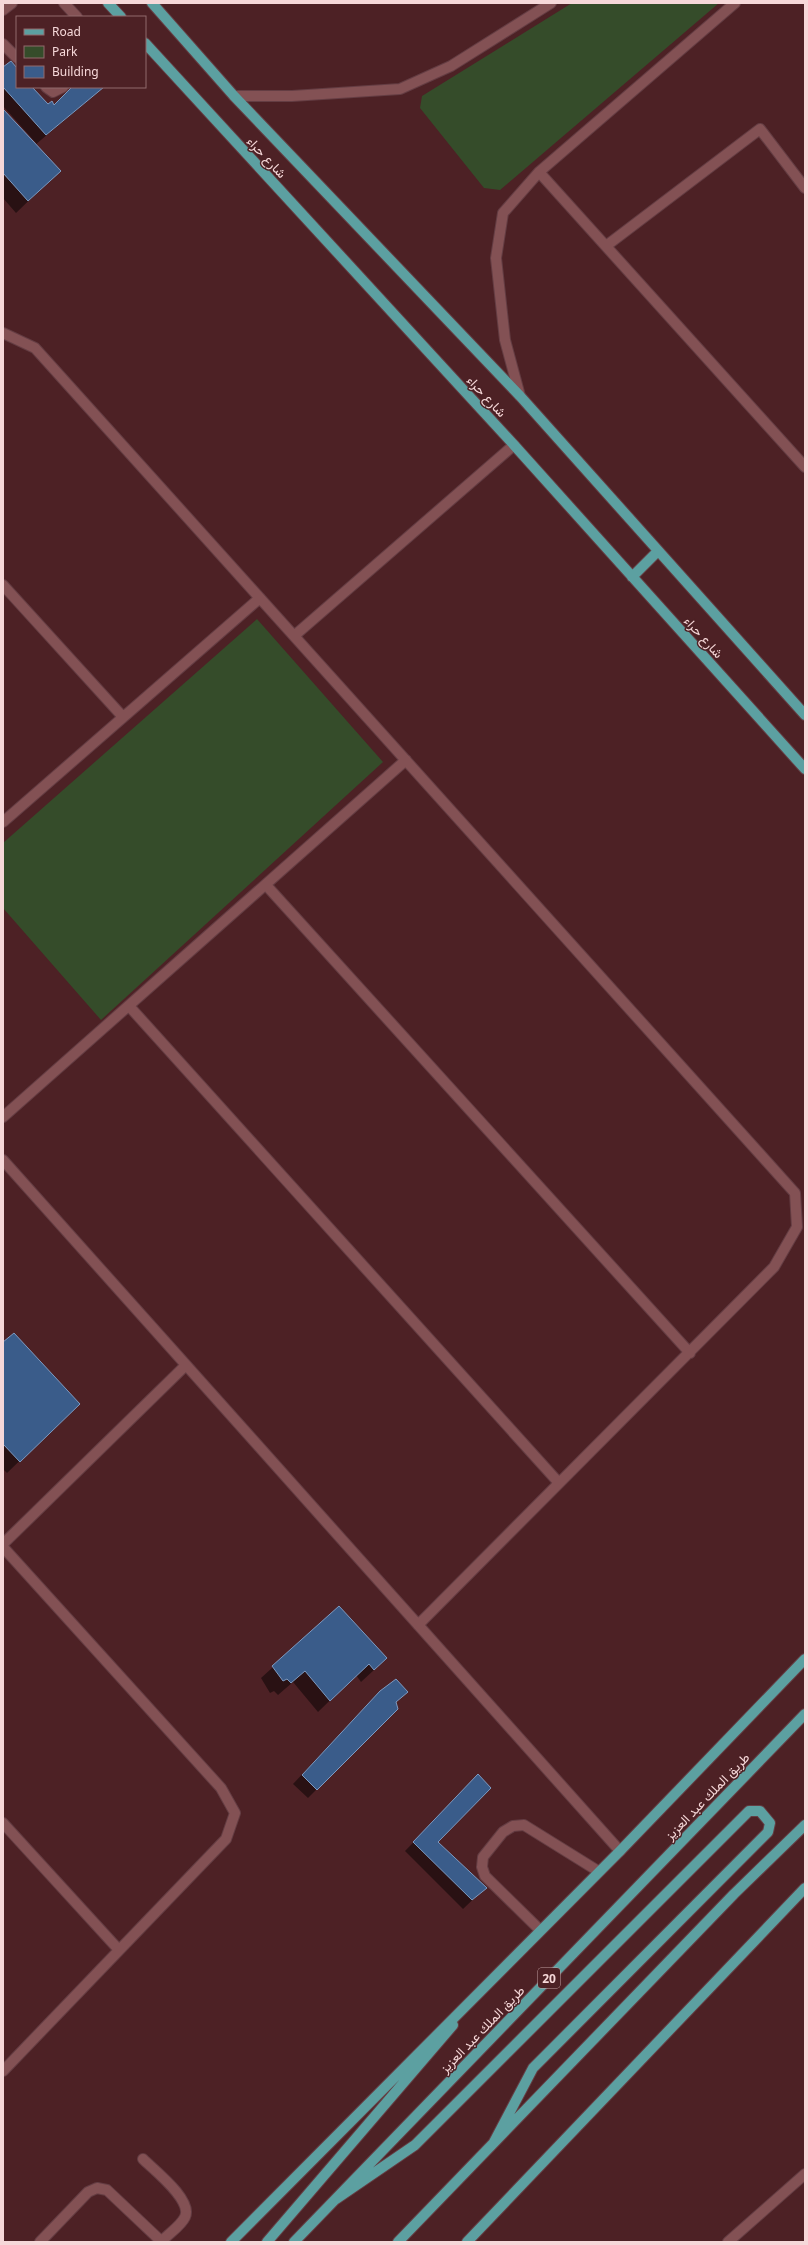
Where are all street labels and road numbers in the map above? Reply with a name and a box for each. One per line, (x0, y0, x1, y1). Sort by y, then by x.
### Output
street label: شارع حراء (242, 132, 291, 182)
street label: شارع حراء (462, 371, 511, 421)
street label: شارع حراء (680, 612, 728, 663)
street label: طريق الملك عبد العزيز (660, 1748, 753, 1844)
road number: 20 (538, 1968, 560, 1988)
street label: طريق الملك عبد العزيز (435, 1981, 528, 2077)

